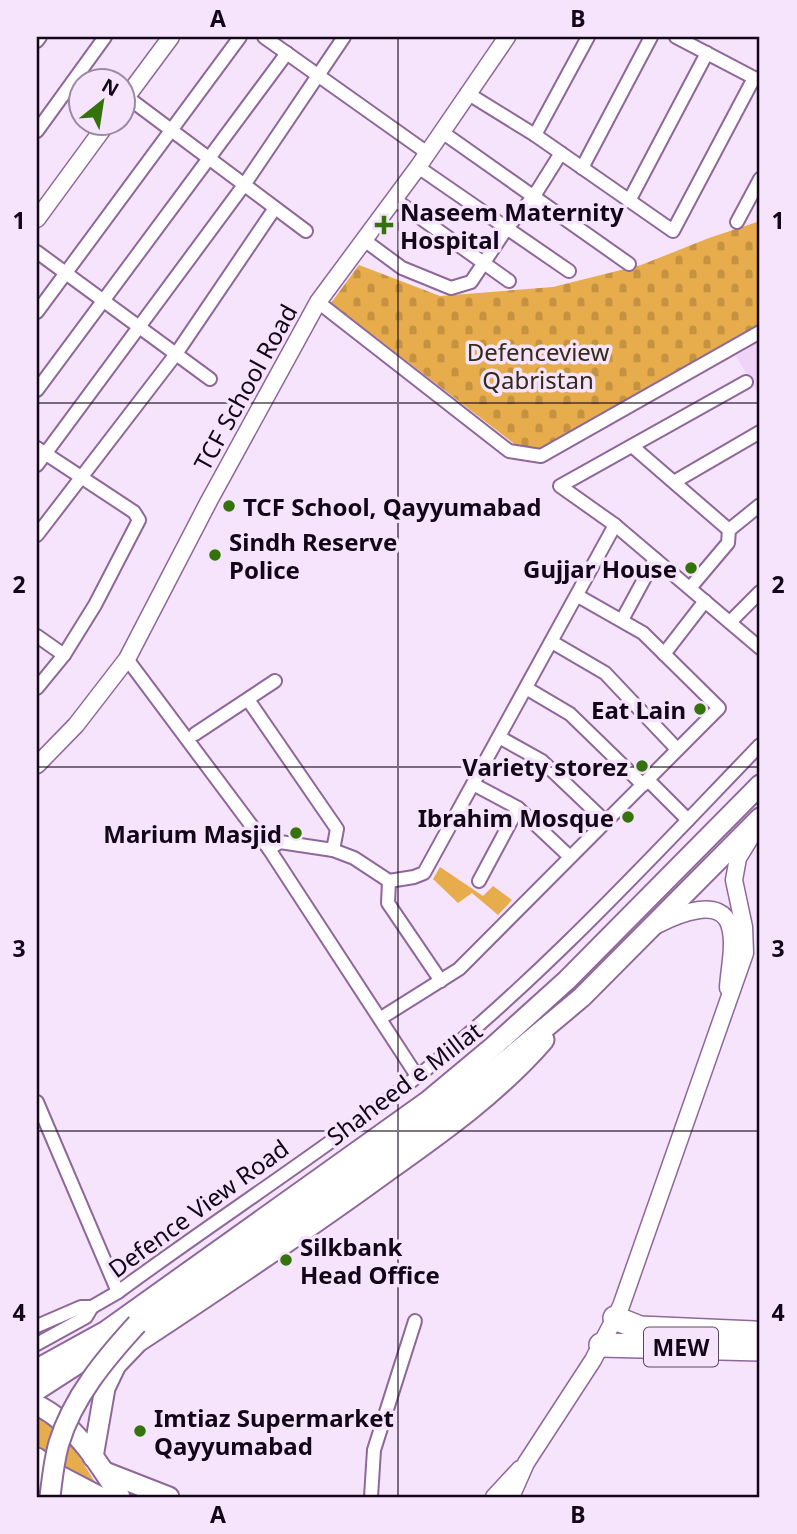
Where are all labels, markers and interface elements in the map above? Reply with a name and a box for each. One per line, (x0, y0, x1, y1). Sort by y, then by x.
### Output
text: A (210, 2, 226, 34)
text: B (570, 2, 586, 34)
north arrow (66, 66, 136, 136)
text: N (97, 72, 124, 102)
place label: Naseem Maternity Hospital (400, 195, 624, 256)
text: 1 (12, 204, 26, 236)
text: 1 (771, 204, 785, 236)
marker: Naseem Maternity Hospital (374, 215, 394, 235)
street label: TCF School Road (186, 298, 304, 476)
park label: Defenceview Qabristan (467, 335, 609, 396)
place label: TCF School, Qayyumabad (243, 490, 542, 523)
marker: TCF School, Qayyumabad (221, 498, 237, 514)
place label: Sindh Reserve Police (229, 525, 397, 586)
marker: Sindh Reserve Police (207, 547, 223, 563)
place label: Gujjar House (523, 552, 677, 585)
marker: Gujjar House (683, 560, 699, 576)
text: 2 (12, 568, 26, 600)
text: 2 (771, 568, 785, 600)
place label: Eat Lain (591, 693, 686, 726)
marker: Eat Lain (692, 701, 708, 717)
place label: Variety storez (462, 750, 628, 783)
marker: Variety storez (634, 758, 650, 774)
place label: Ibrahim Mosque (418, 801, 614, 834)
marker: Ibrahim Mosque (620, 809, 636, 825)
place label: Marium Masjid (103, 817, 282, 850)
marker: Marium Masjid (288, 825, 304, 841)
text: 3 (12, 932, 26, 964)
text: 3 (771, 932, 785, 964)
street label: Shaheed e Millat (320, 1013, 489, 1152)
street label: Defence View Road (101, 1131, 295, 1285)
place label: Silkbank Head Office (300, 1230, 440, 1291)
marker: Silkbank Head Office (278, 1252, 294, 1268)
text: 4 (12, 1296, 26, 1328)
text: 4 (771, 1296, 785, 1328)
road number: MEW (644, 1328, 718, 1366)
place label: Imtiaz Supermarket Qayyumabad (154, 1401, 394, 1462)
marker: Imtiaz Supermarket Qayyumabad (132, 1423, 148, 1439)
text: A (210, 1498, 226, 1530)
text: B (570, 1498, 586, 1530)

